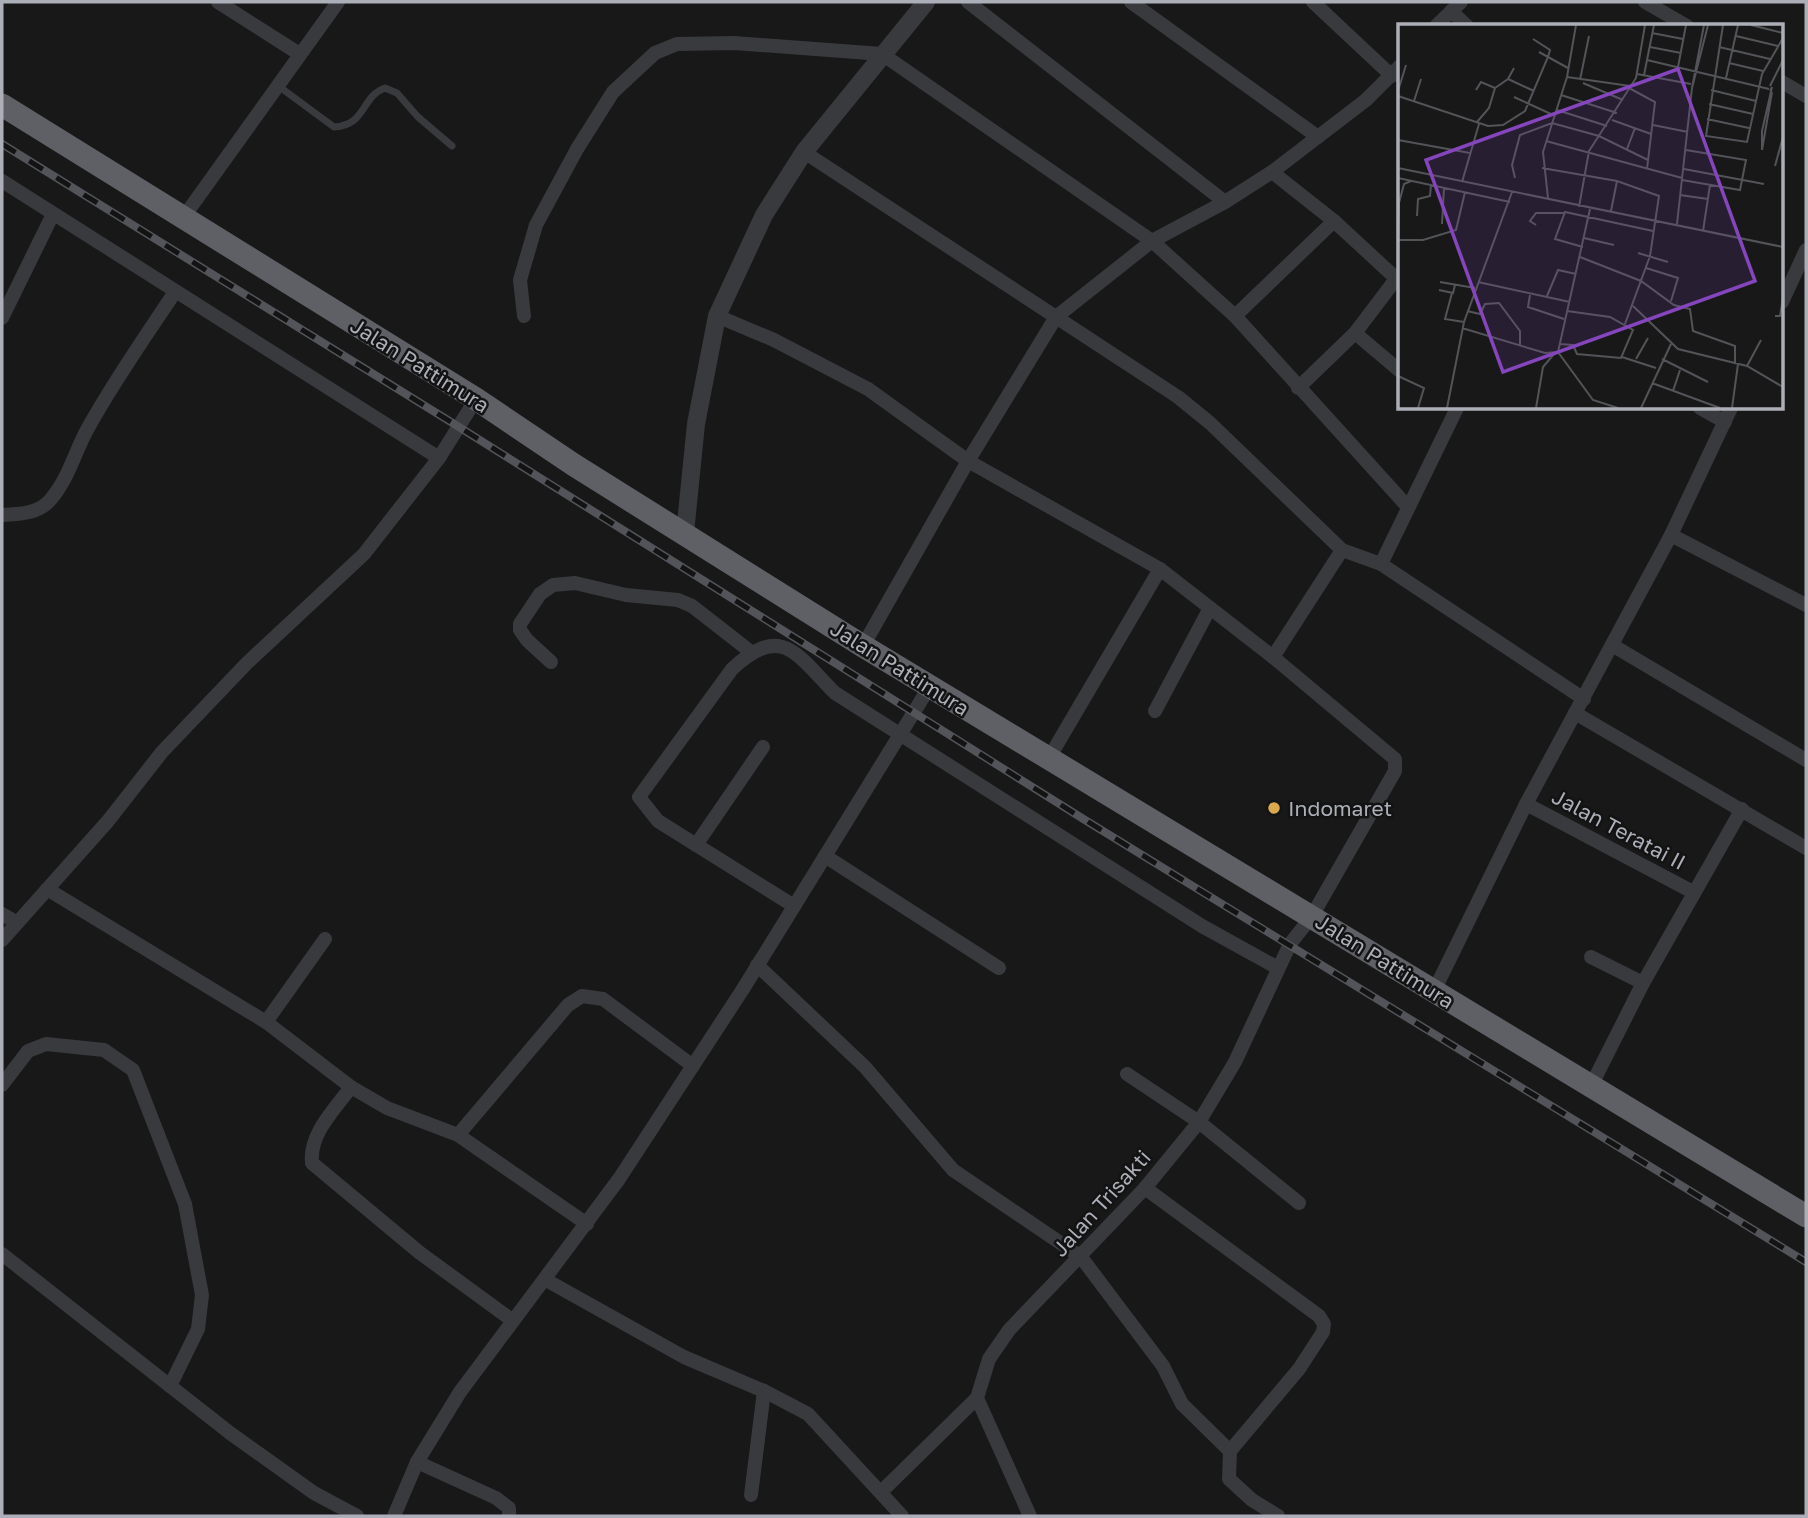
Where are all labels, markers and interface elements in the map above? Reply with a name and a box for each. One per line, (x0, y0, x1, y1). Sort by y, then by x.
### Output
inset map (1398, 24, 1784, 410)
street label: Jalan Pattimura (346, 312, 494, 418)
street label: Jalan Pattimura (826, 615, 974, 721)
street label: Jalan Teratai II (1548, 783, 1690, 875)
place label: Indomaret (1288, 795, 1392, 821)
marker: Indomaret (1266, 800, 1282, 816)
street label: Jalan Pattimura (1311, 908, 1459, 1014)
street label: Jalan Trisakti (1046, 1144, 1156, 1262)

